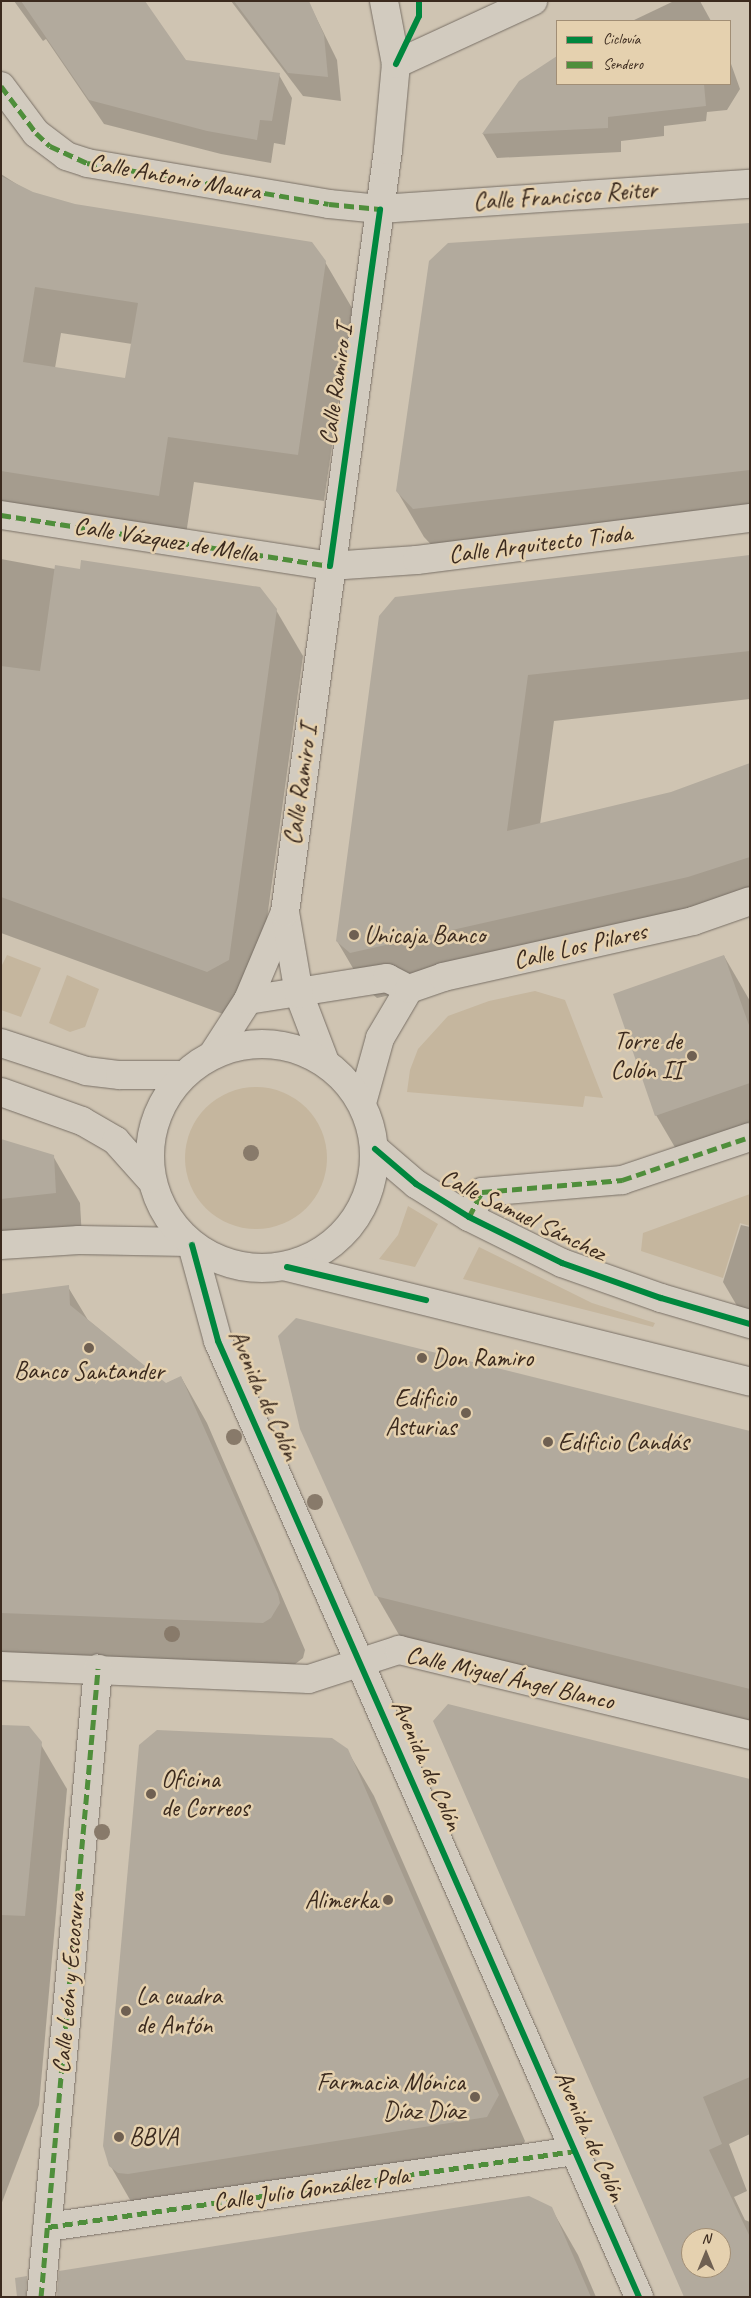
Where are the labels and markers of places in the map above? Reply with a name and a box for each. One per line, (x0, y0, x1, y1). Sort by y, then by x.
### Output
place label: Unicaja Banco (364, 920, 485, 950)
marker: Unicaja Banco (348, 929, 360, 941)
place label: Torre de Colón II (611, 1027, 682, 1086)
marker: Torre de Colón II (686, 1050, 698, 1062)
marker: Banco Santander (83, 1342, 95, 1354)
place label: Don Ramiro (432, 1343, 533, 1373)
marker: Don Ramiro (416, 1352, 428, 1364)
place label: Banco Santander (14, 1356, 164, 1386)
place label: Edificio Asturias (385, 1384, 456, 1443)
marker: Edificio Asturias (460, 1407, 472, 1419)
place label: Edificio Candás (558, 1427, 689, 1457)
marker: Edificio Candás (542, 1436, 554, 1448)
place label: Oficina de Correos (161, 1765, 249, 1824)
marker: Oficina de Correos (145, 1788, 157, 1800)
place label: Alimerka (305, 1885, 378, 1915)
marker: Alimerka (382, 1894, 394, 1906)
place label: La cuadra de Antón (136, 1982, 221, 2041)
marker: La cuadra de Antón (120, 2005, 132, 2017)
place label: Farmacia Mónica Díaz Díaz (317, 2068, 465, 2127)
marker: Farmacia Mónica Díaz Díaz (469, 2091, 481, 2103)
place label: BBVA (129, 2122, 178, 2152)
marker: BBVA (113, 2131, 125, 2143)

